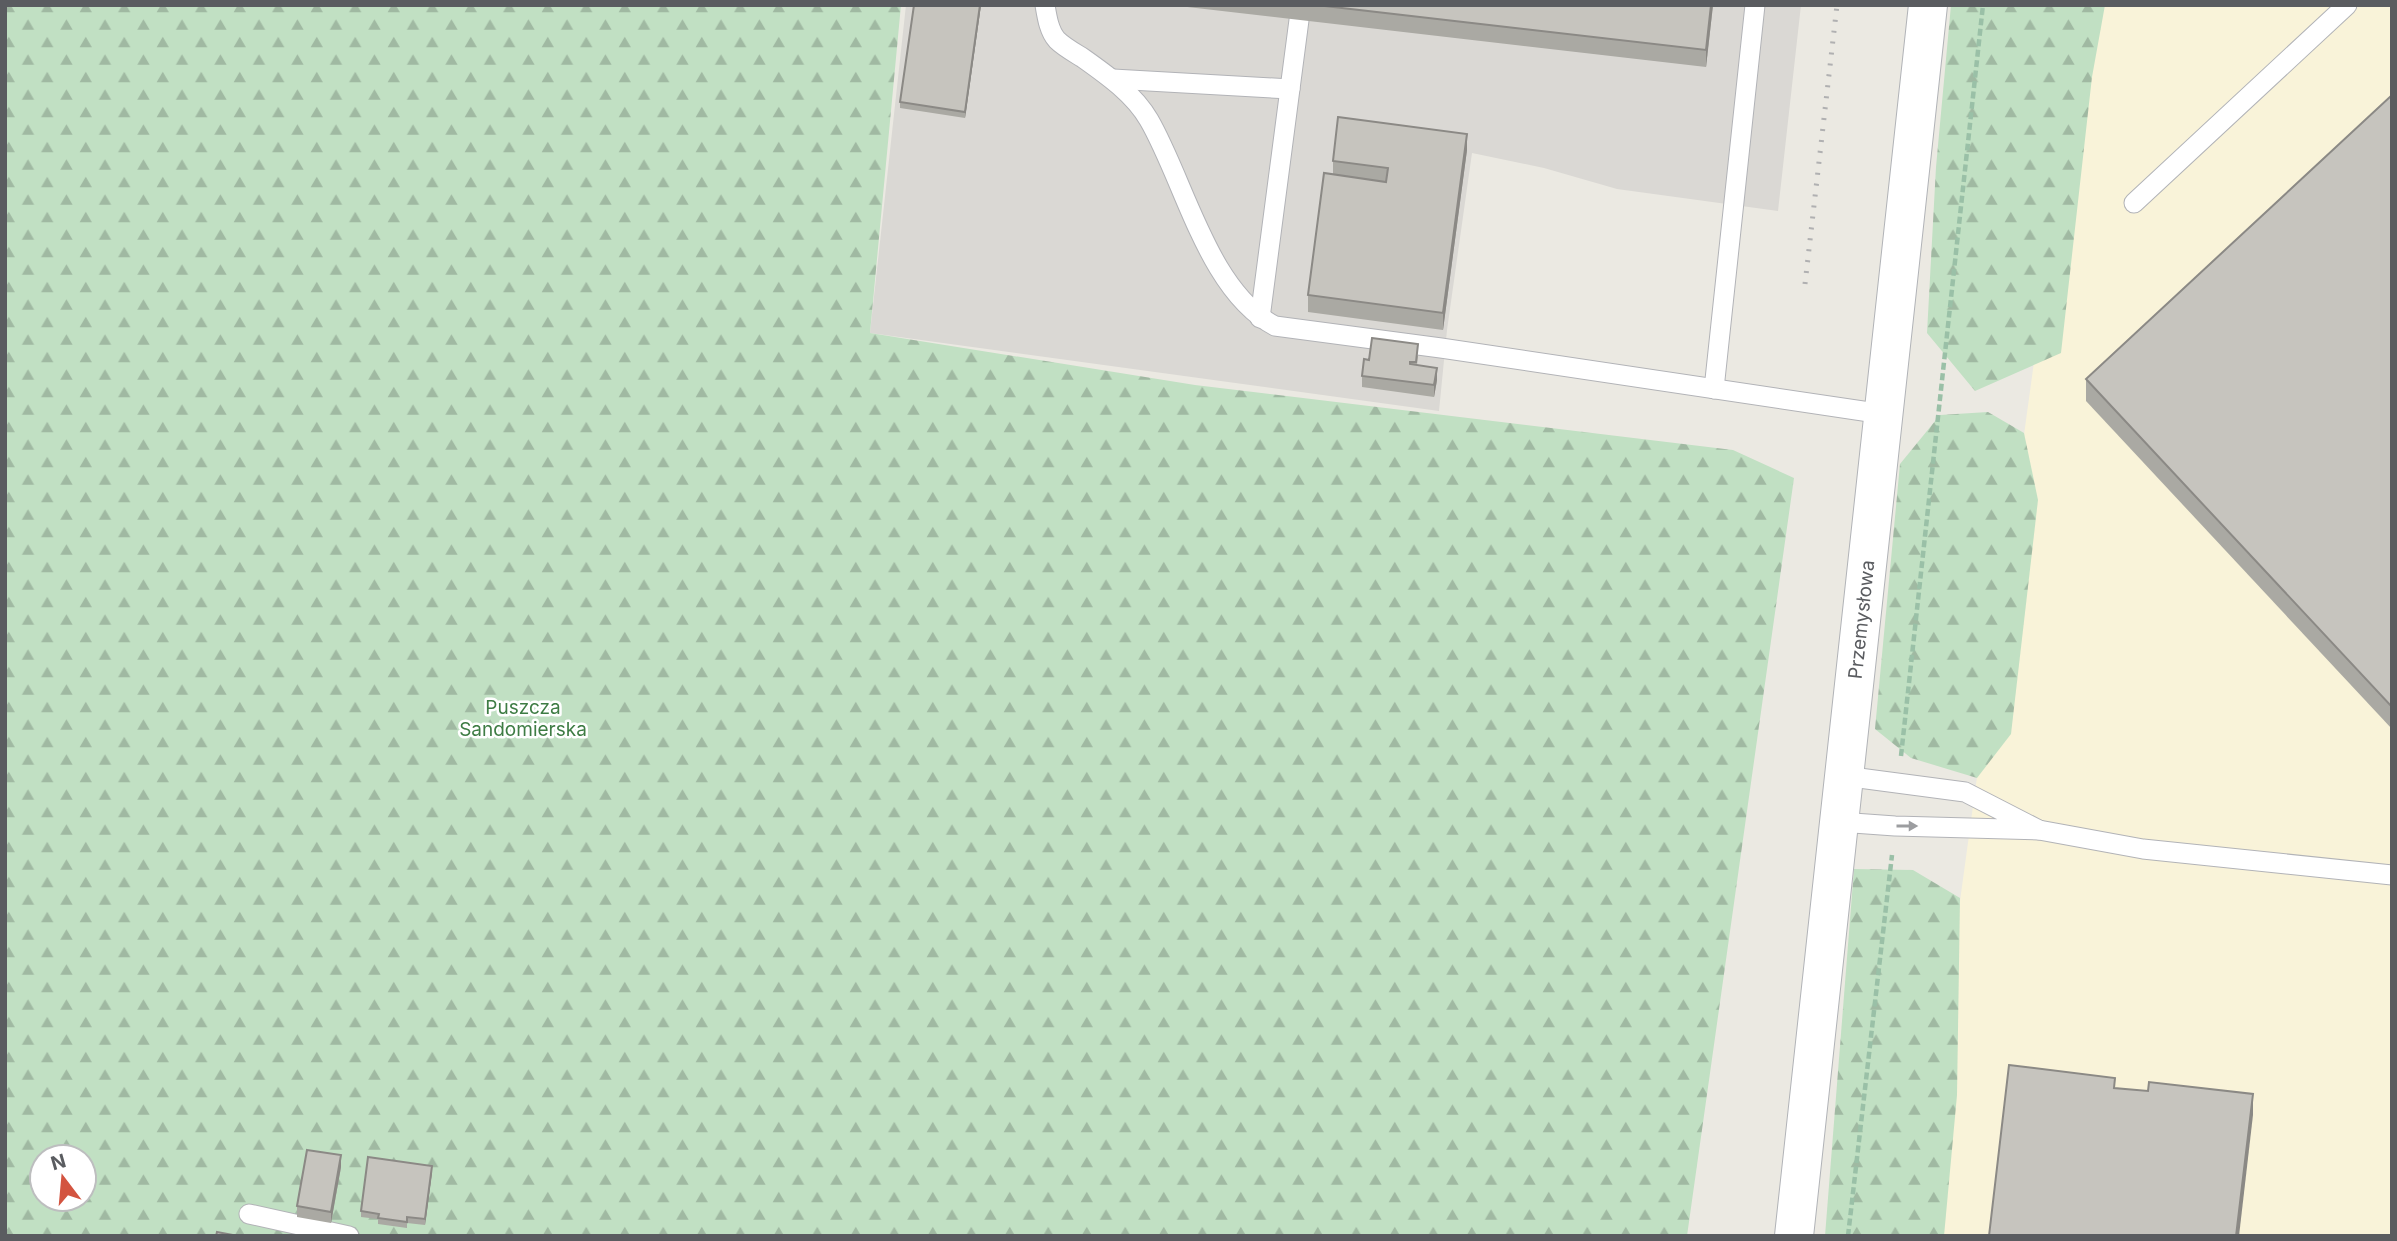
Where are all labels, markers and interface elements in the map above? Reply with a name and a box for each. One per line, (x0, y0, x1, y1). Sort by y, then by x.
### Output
street label: Przemysłowa (1843, 559, 1879, 680)
park label: Puszcza Sandomierska (459, 696, 587, 741)
one-way arrow (1896, 820, 1918, 832)
north arrow (28, 1143, 98, 1213)
text: N (48, 1149, 69, 1175)

